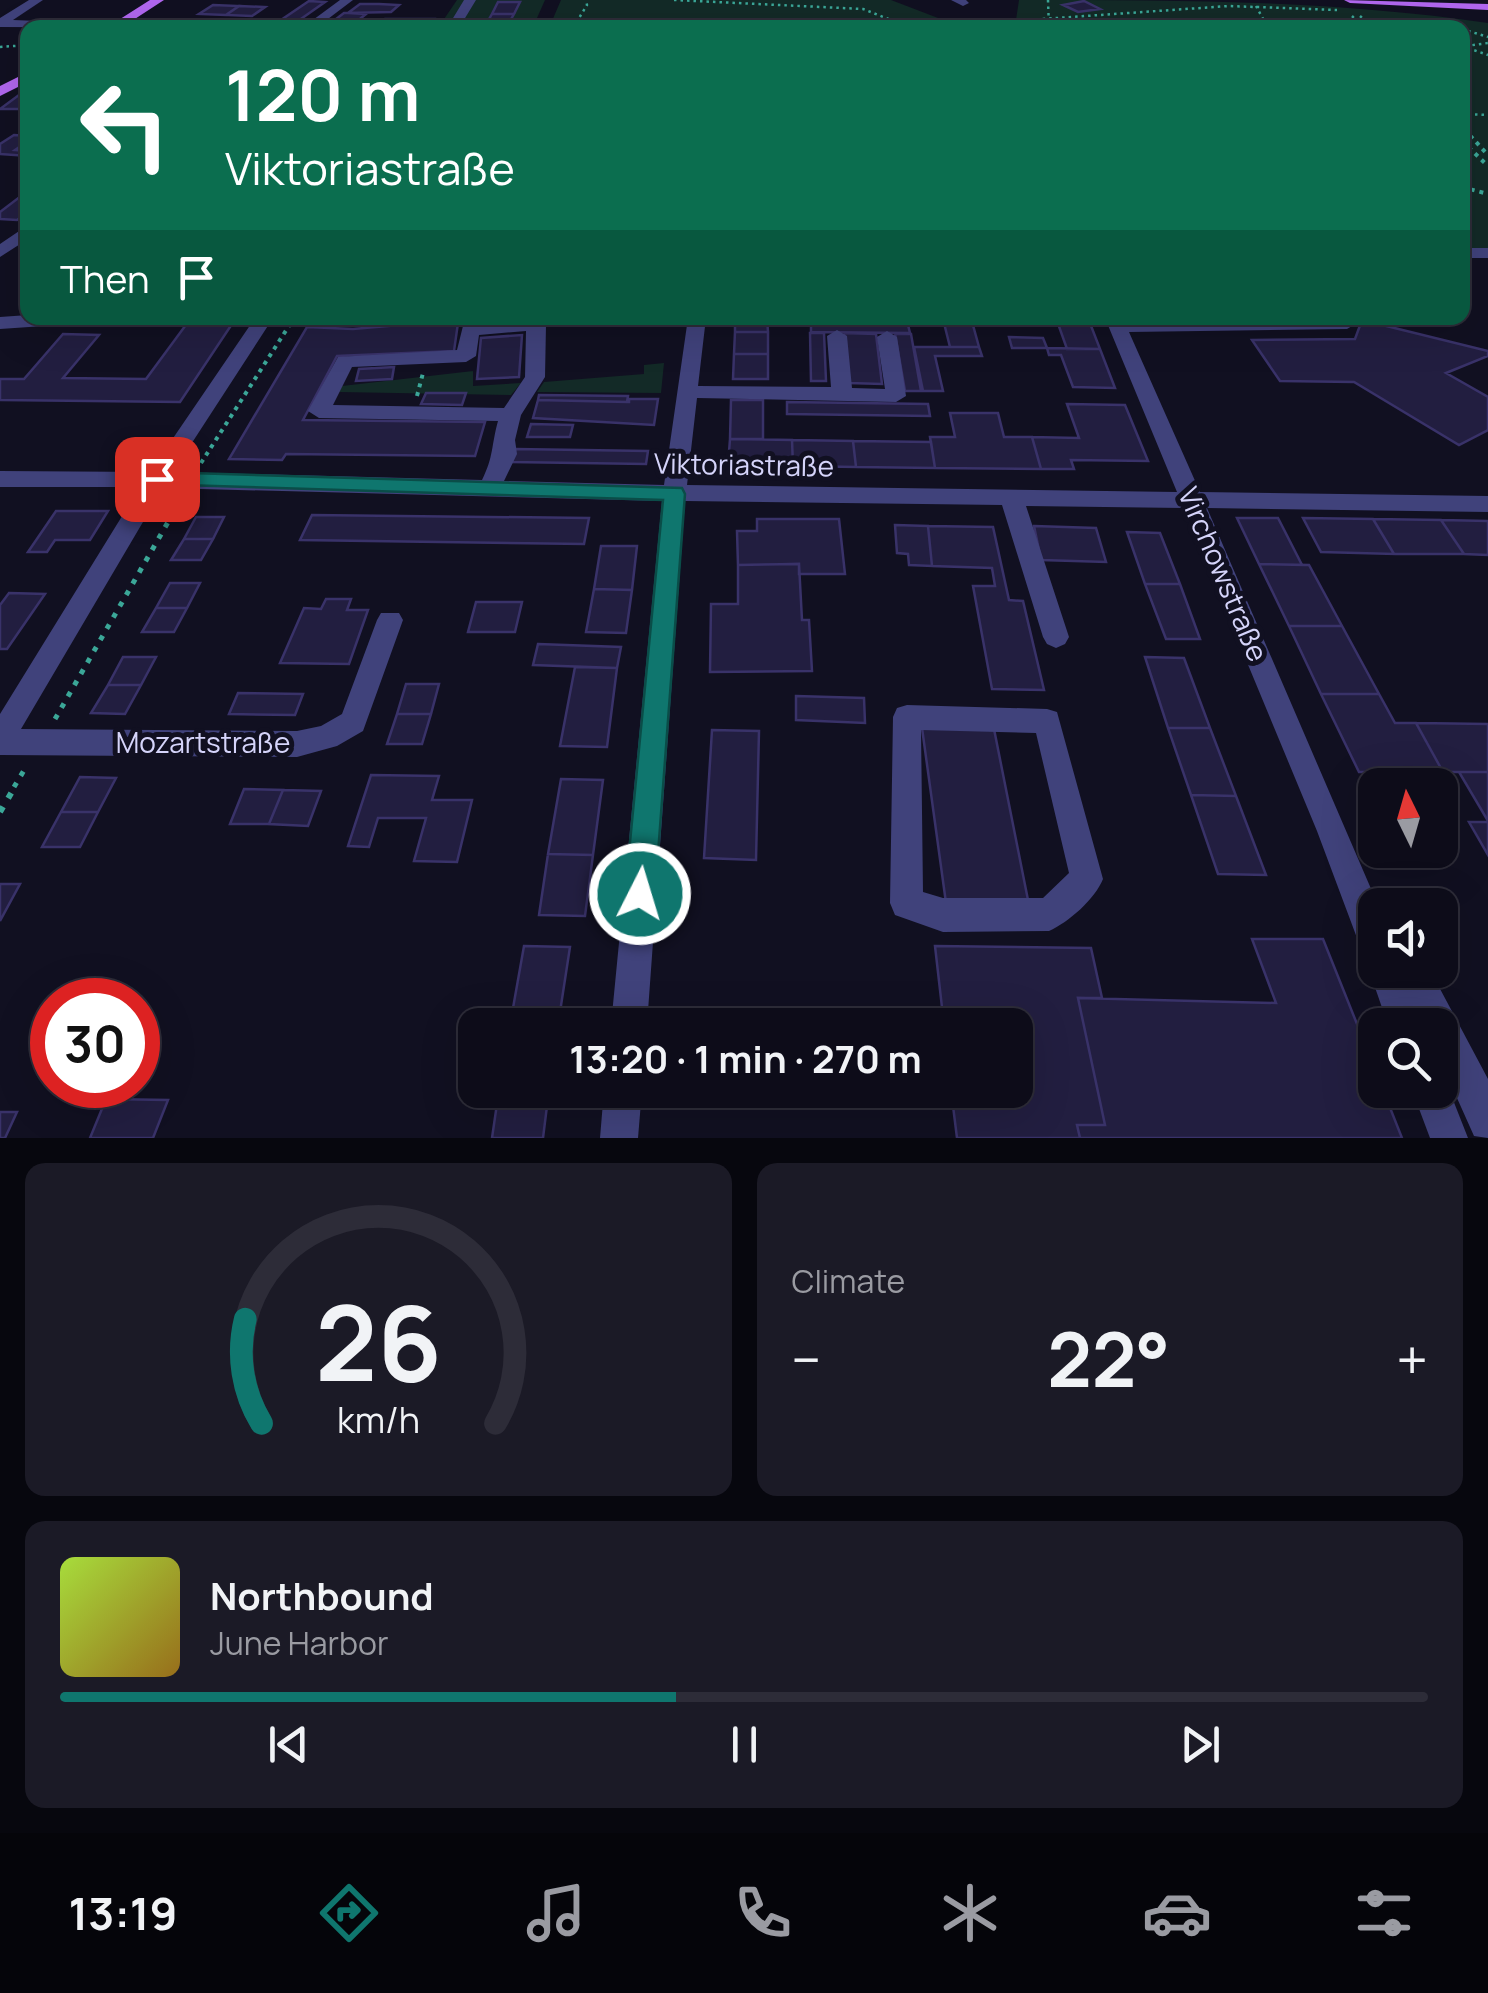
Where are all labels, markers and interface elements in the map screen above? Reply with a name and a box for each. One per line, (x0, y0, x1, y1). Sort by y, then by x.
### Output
text: 120 m (225, 46, 420, 142)
icon: left (60, 60, 190, 190)
text: Viktoriastraße (225, 137, 515, 199)
icon: arrive (169, 250, 224, 305)
text: Then (60, 252, 149, 304)
pin (115, 437, 200, 522)
street label: Viktoriastraße (654, 443, 834, 485)
icon: arrive (130, 452, 185, 507)
street label: Virchowstraße (1170, 481, 1278, 667)
street label: Mozartstraße (116, 723, 290, 761)
north arrow (1358, 768, 1458, 868)
map controls (1358, 768, 1458, 1108)
position arrow (588, 842, 692, 946)
button: sound (1358, 888, 1458, 988)
speed limit sign: 30 (30, 978, 160, 1108)
button: search (1358, 1008, 1458, 1108)
text: 13:20 · 1 min · 270 m (569, 1032, 922, 1084)
text: Climate (792, 1259, 905, 1303)
text: 26 (315, 1270, 442, 1412)
text: 22° (1047, 1307, 1170, 1410)
text: − (792, 1321, 821, 1397)
text: + (1396, 1321, 1428, 1397)
text: km/h (337, 1395, 420, 1444)
text: Northbound (210, 1569, 434, 1621)
text: June Harbor (210, 1621, 388, 1665)
icon: previous (261, 1717, 316, 1772)
icon: pause (717, 1717, 772, 1772)
icon: next (1173, 1717, 1228, 1772)
icon: directions (314, 1878, 384, 1948)
icon: music (521, 1878, 591, 1948)
icon: phone (728, 1878, 798, 1948)
icon: climate (935, 1878, 1005, 1948)
icon: car (1142, 1878, 1212, 1948)
icon: filters (1349, 1878, 1419, 1948)
text: 13:19 (69, 1882, 177, 1944)

